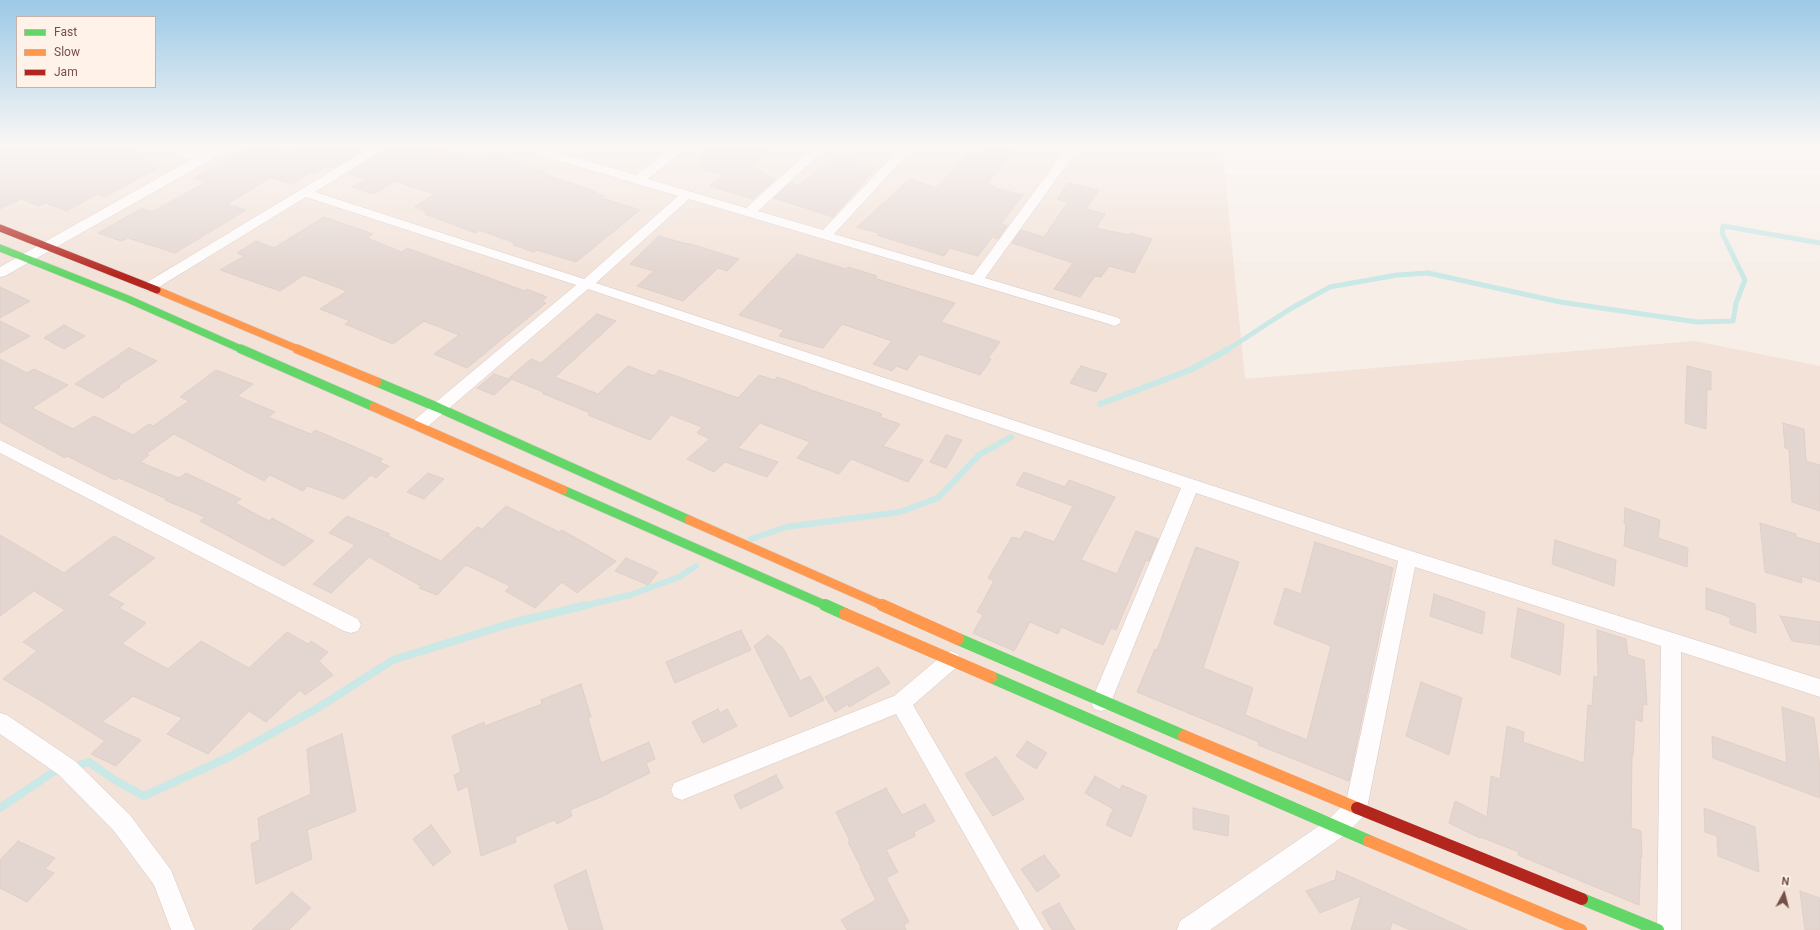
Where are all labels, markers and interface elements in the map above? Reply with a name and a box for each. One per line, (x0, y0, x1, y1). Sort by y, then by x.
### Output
legend (16, 16, 156, 88)
text: Fast (54, 25, 77, 39)
text: Slow (54, 45, 80, 59)
text: Jam (54, 65, 78, 79)
north arrow (1764, 874, 1804, 914)
text: N (1781, 875, 1790, 889)

